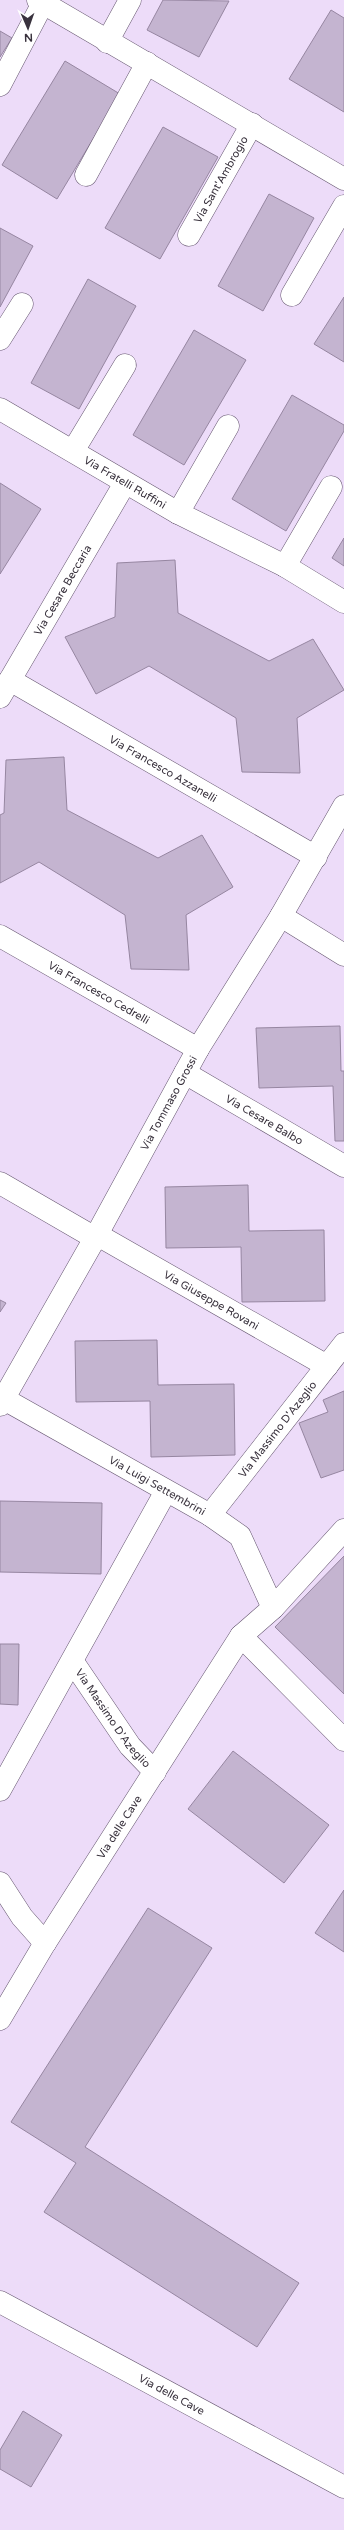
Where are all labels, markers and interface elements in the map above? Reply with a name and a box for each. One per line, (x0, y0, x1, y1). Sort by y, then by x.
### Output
north arrow (8, 8, 48, 48)
text: N (24, 31, 33, 44)
street label: Via Sant'Ambrogio (191, 133, 251, 225)
street label: Via Fratelli Ruffini (82, 453, 169, 511)
street label: Via Cesare Beccaria (31, 542, 94, 637)
street label: Via Francesco Azzanelli (107, 732, 219, 805)
street label: Via Francesco Cedrelli (46, 958, 152, 1027)
street label: Via Tommaso Grossi (138, 1053, 200, 1152)
street label: Via Cesare Balbo (223, 1092, 306, 1147)
street label: Via Giuseppe Rovani (162, 1268, 261, 1332)
street label: Via Massimo D'Azeglio (235, 1378, 319, 1480)
street label: Via Luigi Settembrini (107, 1453, 208, 1518)
street label: Via Massimo D'Azeglio (73, 1666, 154, 1770)
street label: Via delle Cave (94, 1793, 144, 1861)
street label: Via delle Cave (137, 2371, 207, 2417)

